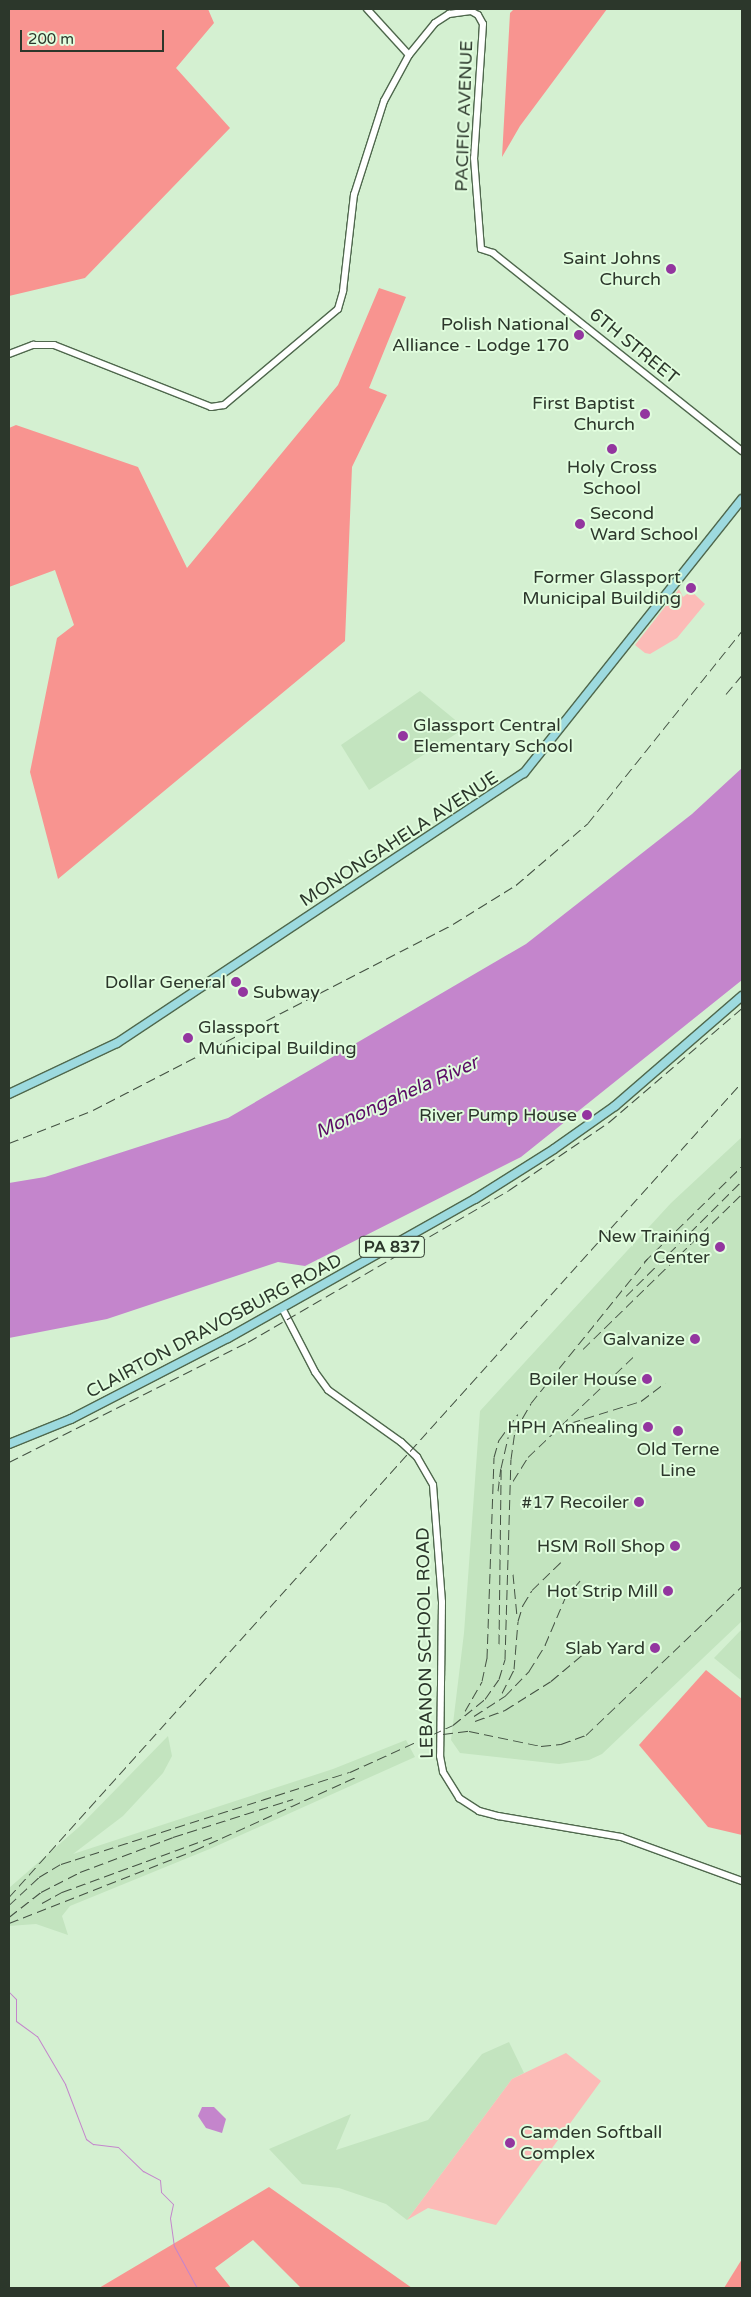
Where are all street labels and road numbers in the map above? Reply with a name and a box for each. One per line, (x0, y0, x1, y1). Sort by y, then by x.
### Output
street label: PACIFIC AVENUE (451, 40, 477, 192)
street label: 6TH STREET (585, 303, 683, 389)
street label: MONONGAHELA AVENUE (296, 767, 502, 911)
road number: PA 837 (358, 1234, 426, 1260)
street label: CLAIRTON DRAVOSBURG ROAD (82, 1249, 346, 1403)
street label: LEBANON SCHOOL ROAD (412, 1527, 438, 1759)

